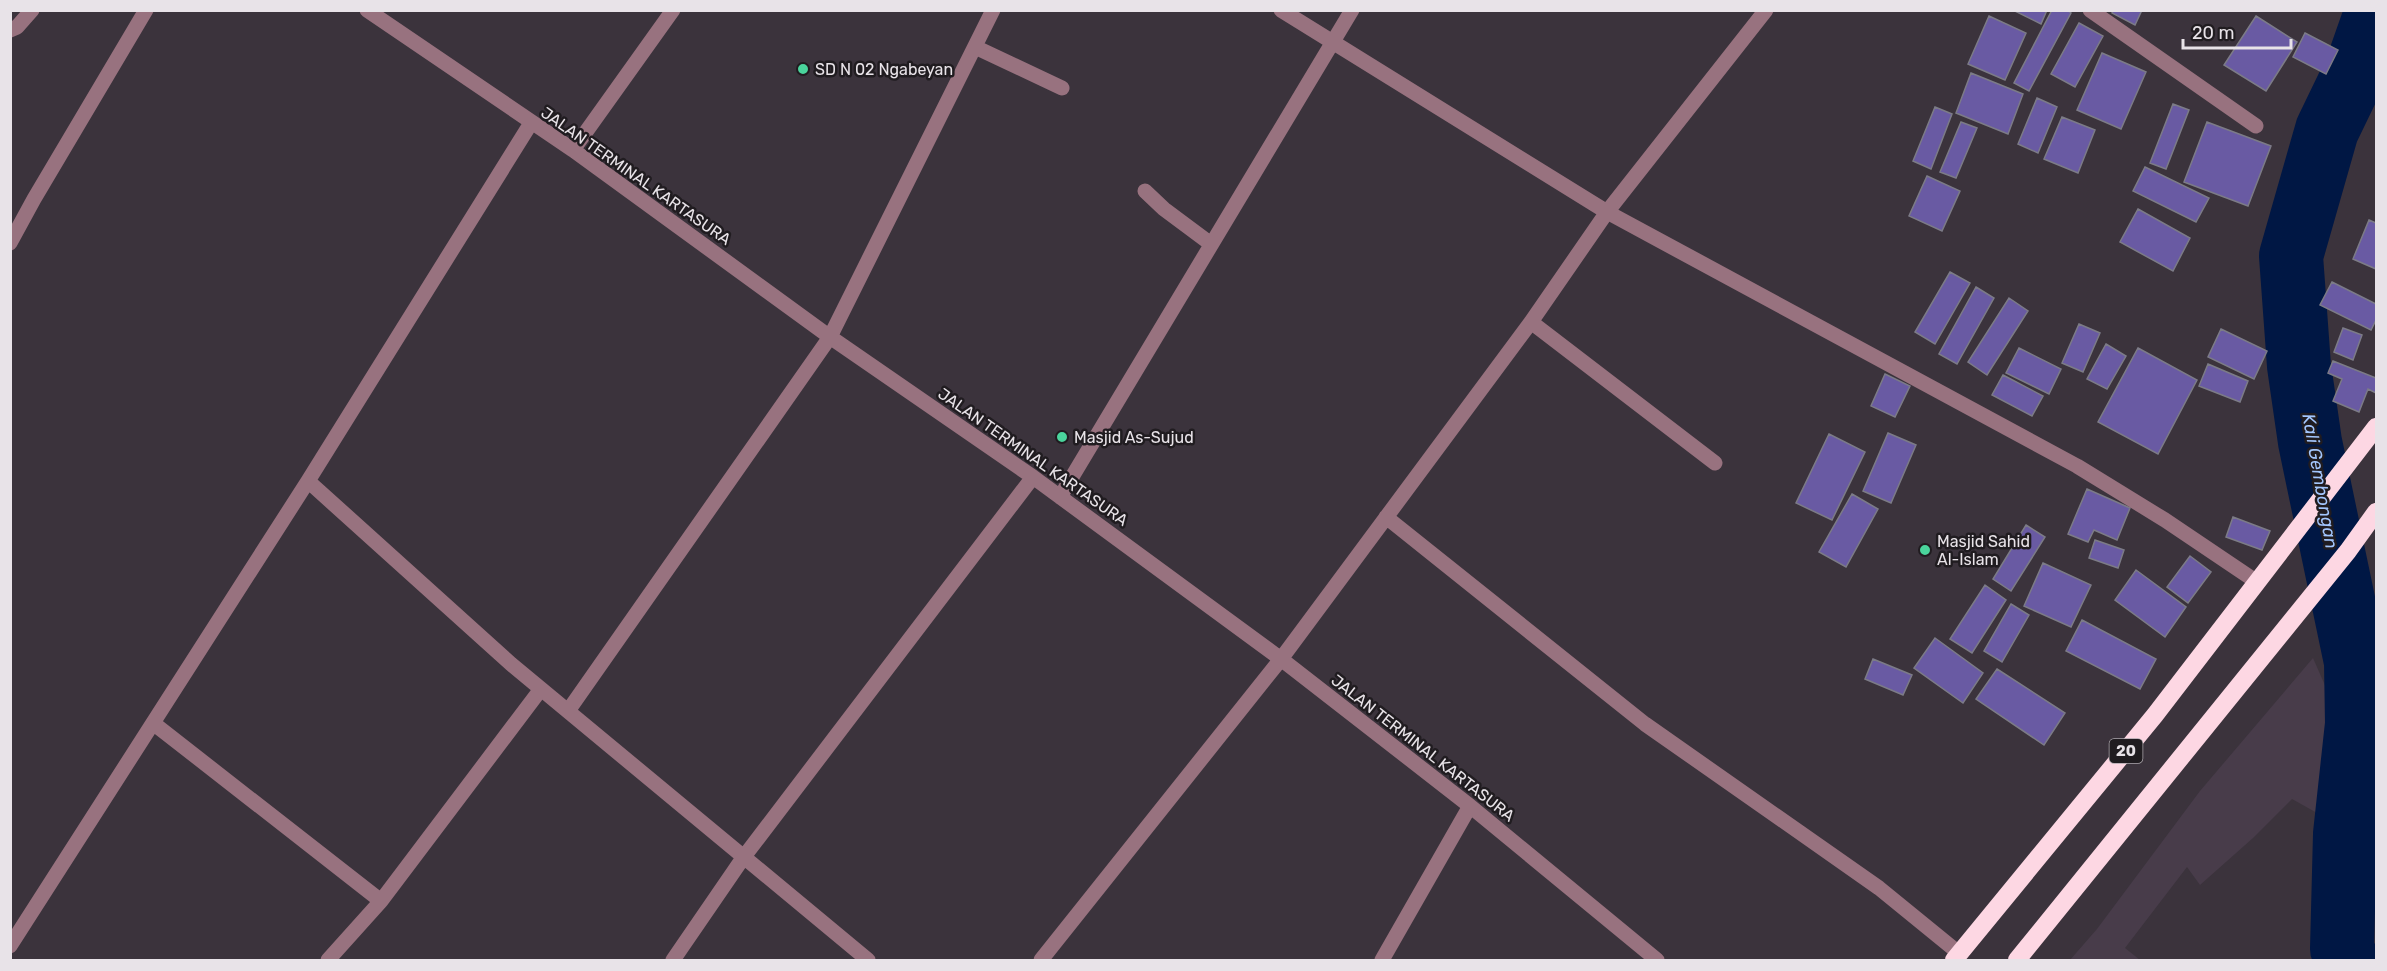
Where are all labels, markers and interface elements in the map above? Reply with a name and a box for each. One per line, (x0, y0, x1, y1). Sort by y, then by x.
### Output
scale bar (2183, 12, 2291, 50)
text: 20 m (2192, 22, 2234, 44)
place label: SD N 02 Ngabeyan (815, 60, 953, 79)
marker: SD N 02 Ngabeyan (796, 62, 810, 76)
street label: JALAN TERMINAL KARTASURA (537, 103, 735, 249)
street label: JALAN TERMINAL KARTASURA (934, 384, 1132, 530)
water label: Kali Gembongan (2297, 412, 2343, 550)
place label: Masjid As-Sujud (1074, 428, 1194, 447)
marker: Masjid As-Sujud (1055, 430, 1069, 444)
place label: Masjid Sahid Al-Islam (1937, 532, 2030, 569)
marker: Masjid Sahid Al-Islam (1918, 543, 1932, 557)
street label: JALAN TERMINAL KARTASURA (1327, 670, 1519, 826)
road number: 20 (2110, 739, 2142, 763)

